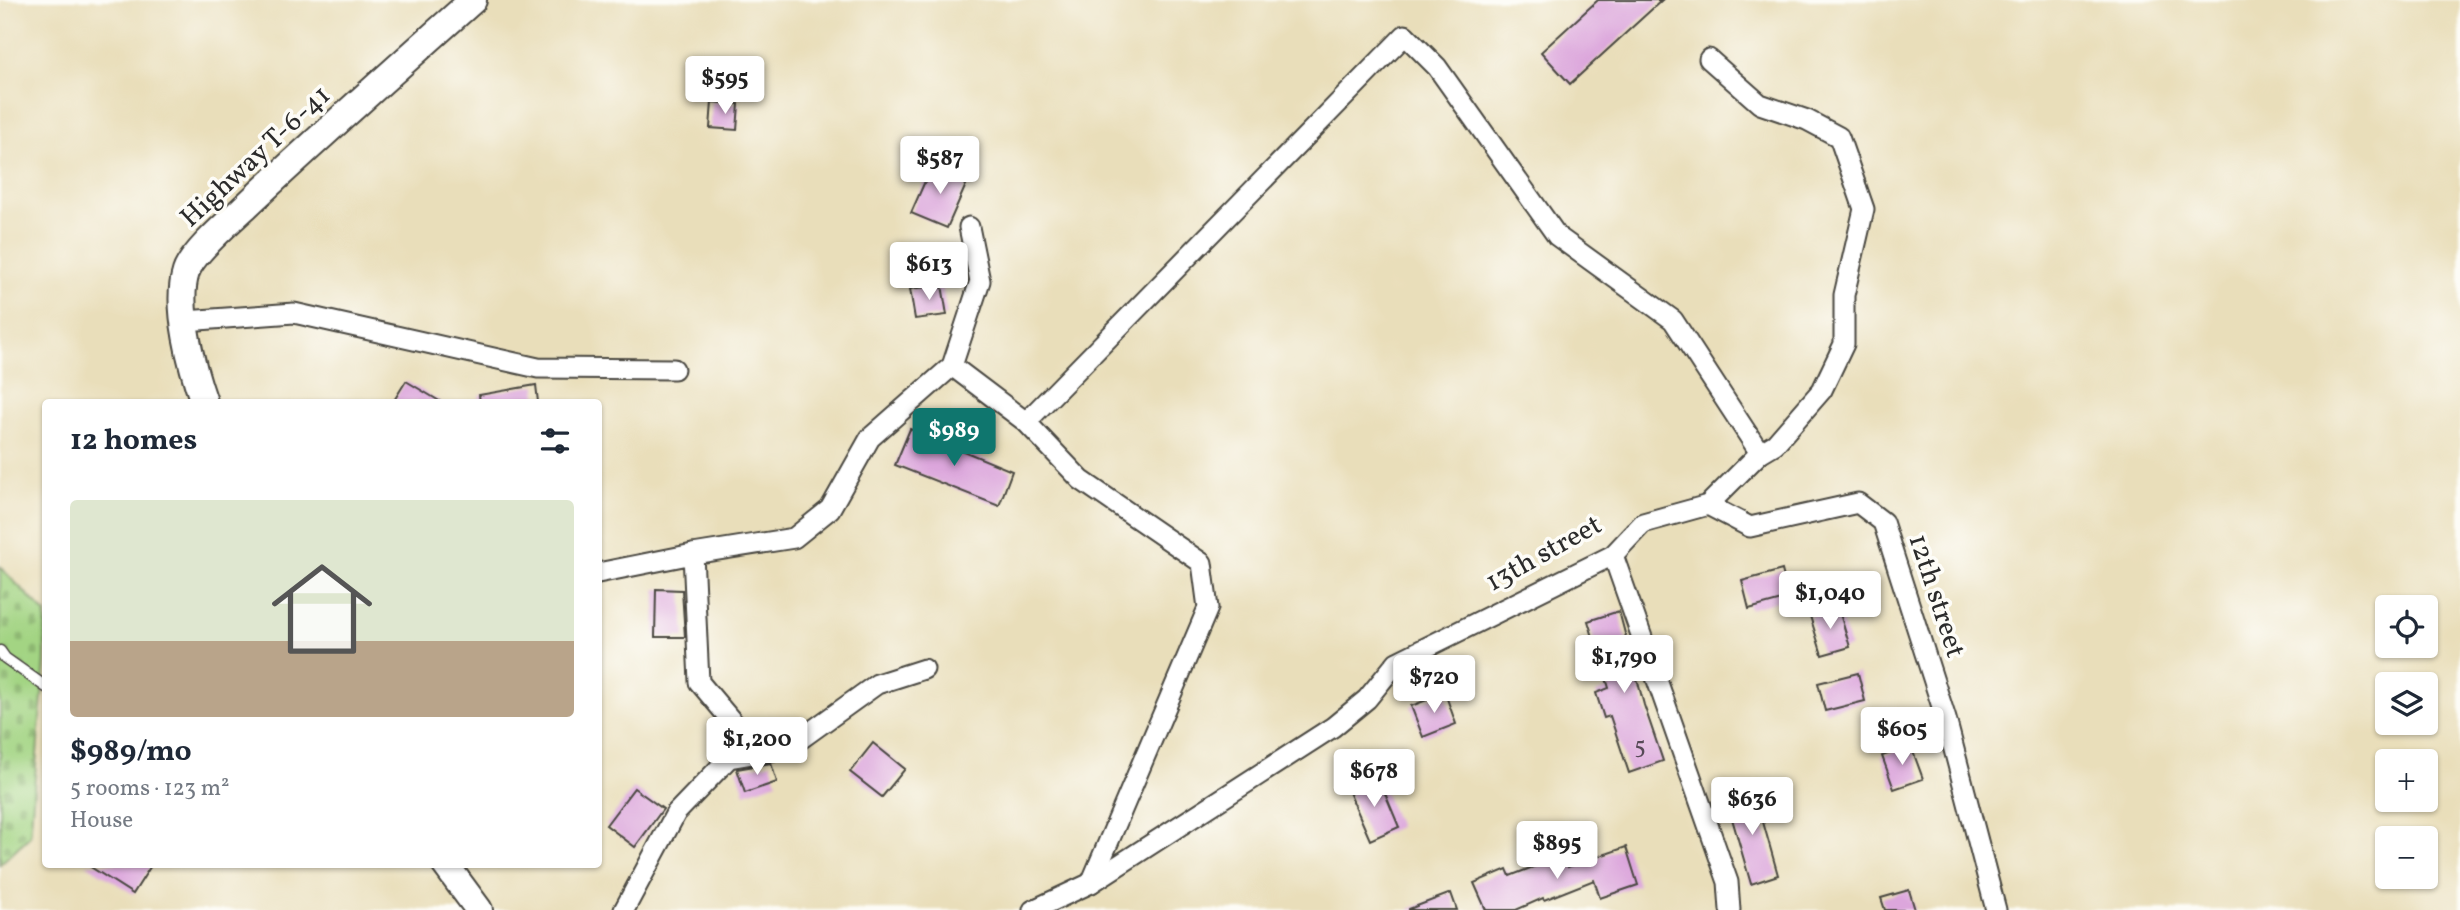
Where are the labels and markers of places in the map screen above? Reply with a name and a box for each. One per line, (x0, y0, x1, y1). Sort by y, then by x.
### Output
pin: $595 (684, 57, 766, 116)
pin: $587 (899, 136, 981, 196)
pin: $613 (888, 243, 970, 302)
pin: $989 (913, 408, 995, 468)
pin: $1,040 (1773, 572, 1887, 631)
pin: $1,790 (1567, 636, 1681, 695)
pin: $720 (1393, 656, 1475, 715)
pin: $605 (1861, 708, 1943, 767)
pin: $1,200 (700, 718, 814, 777)
pin: $678 (1333, 750, 1415, 809)
pin: $636 (1711, 778, 1793, 837)
pin: $895 (1516, 822, 1598, 881)

